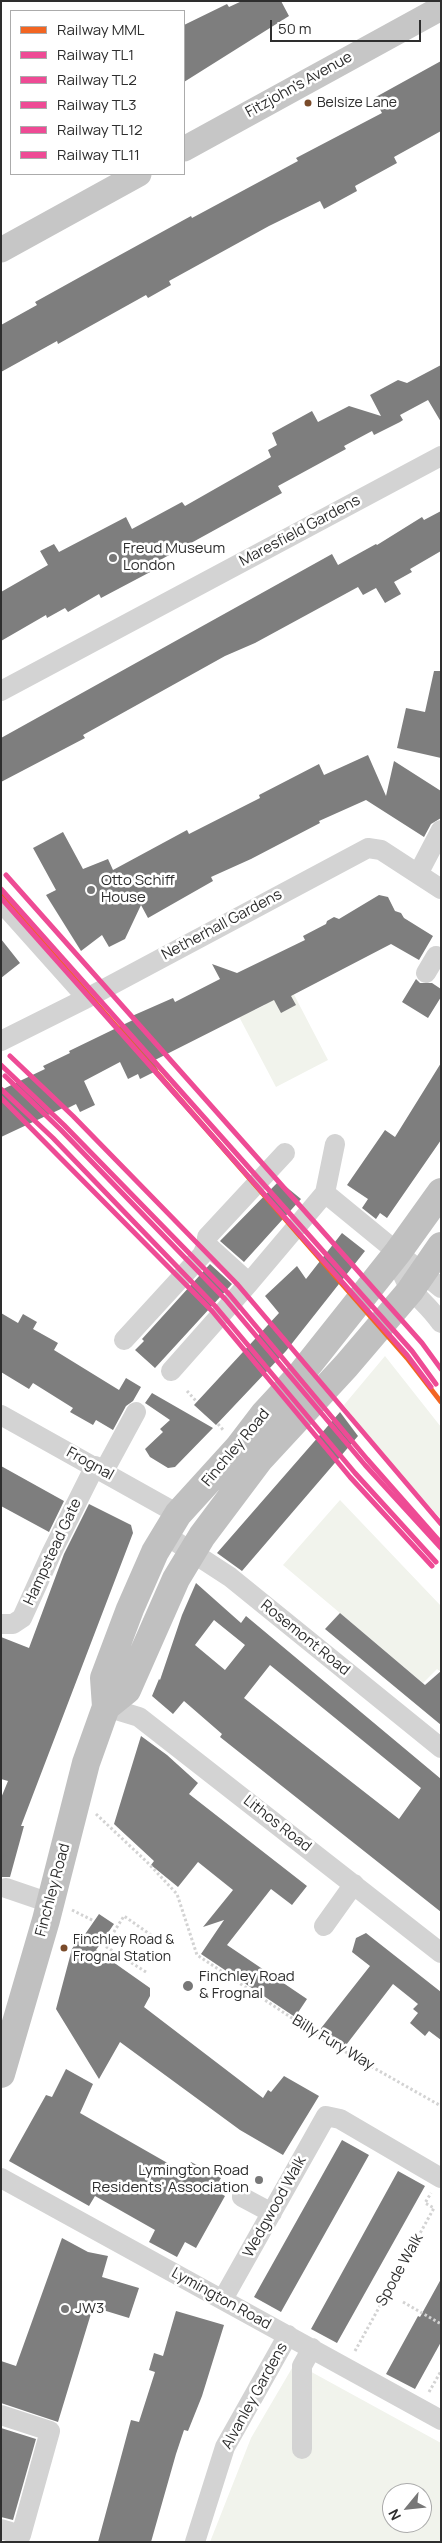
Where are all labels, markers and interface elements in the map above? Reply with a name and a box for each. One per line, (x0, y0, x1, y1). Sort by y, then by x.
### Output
legend (10, 10, 185, 175)
scale bar (272, 10, 423, 42)
text: 50 m (278, 18, 312, 39)
text: Railway MML (57, 19, 145, 40)
text: Railway TL1 (57, 44, 134, 65)
street label: Fitzjohn's Avenue (243, 48, 355, 122)
text: Railway TL2 (57, 69, 137, 90)
text: Railway TL3 (57, 94, 137, 115)
place label: Belsize Lane (317, 95, 397, 111)
marker: Belsize Lane (303, 98, 313, 108)
text: Railway TL12 (57, 119, 143, 140)
text: Railway TL11 (57, 144, 140, 165)
street label: Maresfield Gardens (236, 491, 364, 571)
place label: Freud Museum London (123, 540, 225, 575)
marker: Freud Museum London (107, 552, 119, 564)
place label: Otto Schiff House (101, 872, 175, 907)
marker: Otto Schiff House (85, 884, 97, 896)
street label: Netherhall Gardens (159, 886, 285, 964)
street label: Finchley Road (198, 1406, 274, 1490)
street label: Frognal (63, 1444, 117, 1484)
street label: Hampstead Gate (20, 1496, 86, 1608)
street label: Rosemont Road (257, 1596, 353, 1680)
street label: Lithos Road (239, 1792, 315, 1856)
street label: Finchley Road (32, 1841, 74, 1939)
place label: Finchley Road & Frognal Station (73, 1932, 174, 1964)
marker: Finchley Road & Frognal Station (59, 1943, 69, 1953)
place label: Finchley Road & Frognal (199, 1968, 295, 2003)
marker: Finchley Road & Frognal (181, 1979, 195, 1993)
street label: Billy Fury Way (289, 2011, 377, 2075)
street label: Wedgwood Walk (240, 2153, 310, 2261)
place label: Lymington Road Residents' Association (92, 2162, 249, 2197)
marker: Lymington Road Residents' Association (253, 2174, 265, 2186)
street label: Spode Walk (373, 2231, 427, 2309)
street label: Lymington Road (168, 2264, 274, 2334)
place label: JW3 (75, 2300, 104, 2318)
marker: JW3 (59, 2303, 71, 2315)
street label: Alvanley Gardens (218, 2340, 292, 2452)
north arrow (382, 2483, 432, 2533)
text: N (383, 2506, 405, 2524)

